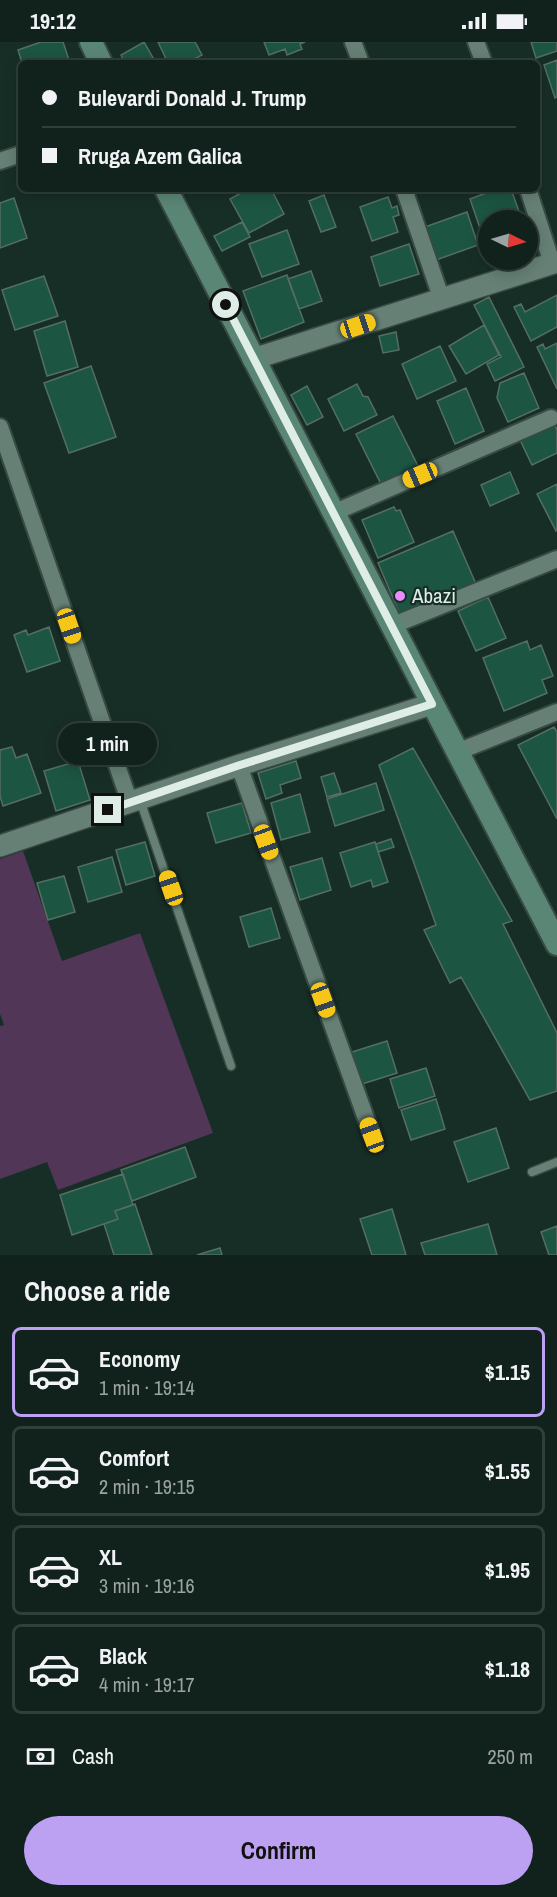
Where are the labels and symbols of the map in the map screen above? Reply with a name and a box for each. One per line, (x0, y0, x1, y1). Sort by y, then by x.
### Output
north arrow (478, 210, 538, 270)
route start (212, 291, 239, 318)
car (338, 312, 378, 340)
car (400, 460, 440, 490)
place label: Abazi (411, 581, 456, 610)
marker: Abazi (393, 589, 407, 603)
car (55, 606, 83, 646)
callout: 1 min (58, 723, 158, 765)
route end (94, 796, 121, 823)
car (251, 822, 281, 862)
car (157, 868, 185, 908)
car (308, 980, 338, 1020)
car (357, 1115, 387, 1155)

